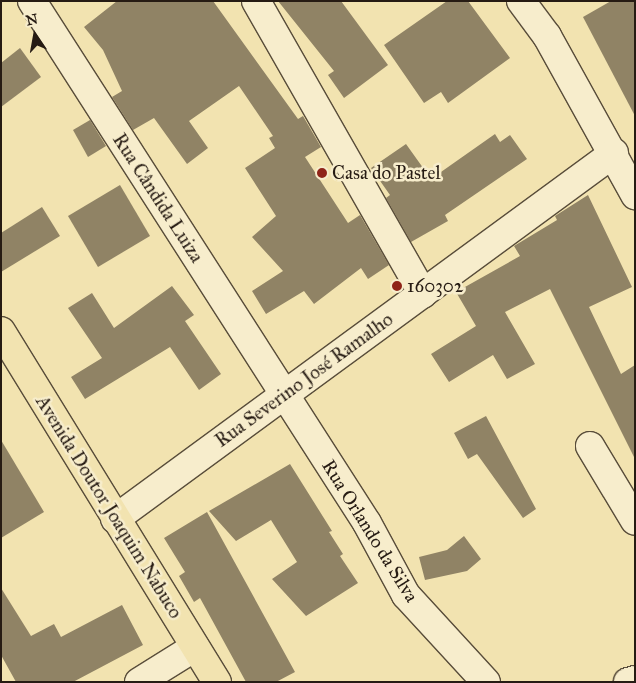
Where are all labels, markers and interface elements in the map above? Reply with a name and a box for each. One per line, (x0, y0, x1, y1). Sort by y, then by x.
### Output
north arrow (10, 10, 60, 60)
text: N (24, 10, 39, 29)
street label: Rua Cândida Luiza (108, 129, 208, 267)
place label: Casa do Pastel (332, 162, 441, 184)
marker: Casa do Pastel (316, 167, 328, 179)
place label: 160302 (407, 275, 463, 297)
marker: 160302 (391, 280, 403, 292)
street label: Rua Severino José Ramalho (211, 308, 397, 452)
street label: Avenida Doutor Joaquim Nabuco (31, 391, 187, 623)
street label: Rua Orlando da Silva (317, 456, 423, 606)

